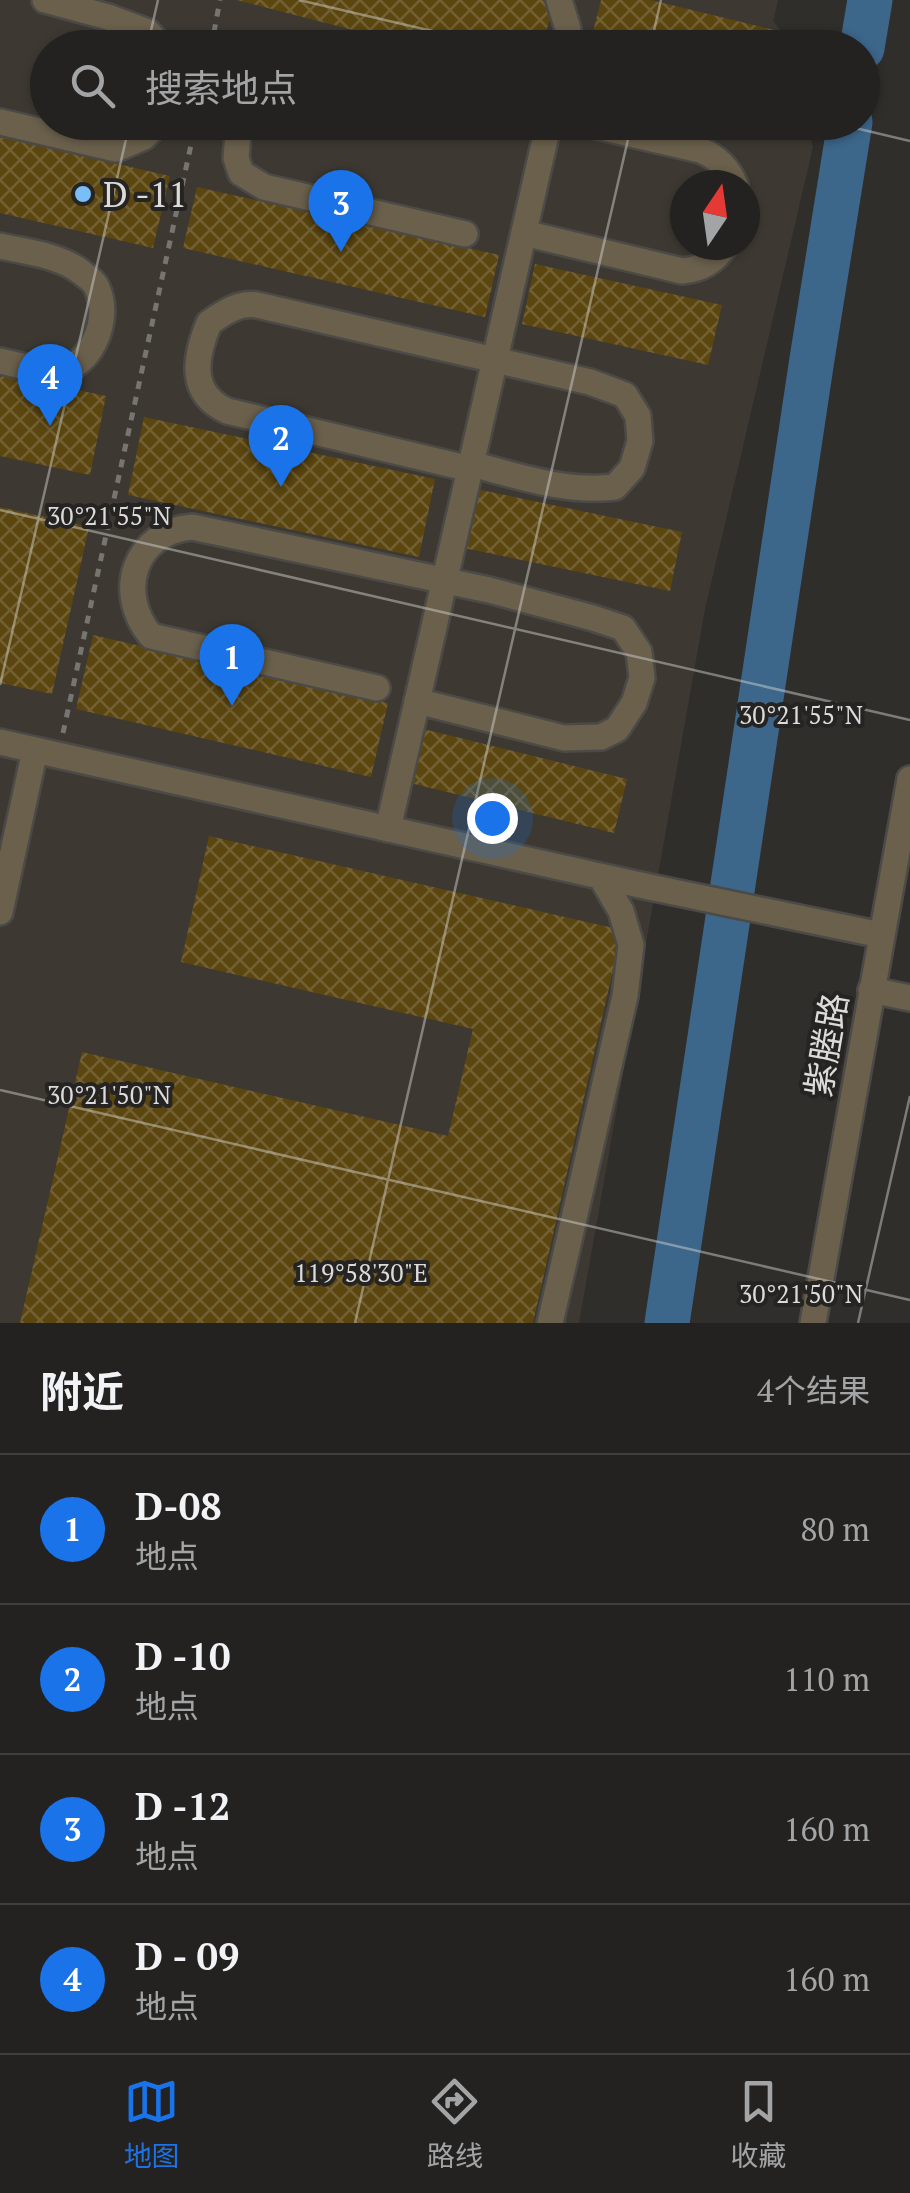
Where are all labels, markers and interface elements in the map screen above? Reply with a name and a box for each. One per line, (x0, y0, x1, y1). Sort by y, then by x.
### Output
search box (30, 30, 880, 140)
icon: search (65, 58, 120, 113)
text: 搜索地点 (145, 63, 297, 113)
pin: 3 (308, 170, 374, 252)
north arrow (670, 170, 760, 260)
place label: D -11 (103, 171, 187, 217)
marker: D -11 (72, 183, 94, 205)
pin: 4 (18, 344, 82, 426)
pin: 2 (248, 404, 314, 487)
text: 30°21'55"N (47, 499, 171, 532)
pin: 1 (200, 624, 264, 706)
text: 30°21'55"N (739, 698, 863, 731)
your location (467, 793, 518, 844)
street label: 紫塍路 (794, 989, 858, 1101)
text: 30°21'50"N (47, 1078, 171, 1111)
text: 119°58'30"E (294, 1256, 428, 1289)
text: 30°21'50"N (739, 1277, 863, 1310)
text: 附近 (40, 1363, 124, 1419)
text: 4个结果 (757, 1369, 870, 1411)
text: D-08 (135, 1481, 222, 1531)
text: 1 (63, 1508, 82, 1550)
text: 80 m (800, 1508, 870, 1550)
text: 地点 (135, 1535, 199, 1577)
text: D -10 (135, 1631, 231, 1681)
text: 2 (63, 1658, 82, 1700)
text: 110 m (783, 1658, 870, 1700)
text: 地点 (135, 1685, 199, 1727)
text: D -12 (135, 1781, 231, 1831)
text: 3 (63, 1808, 82, 1850)
text: 160 m (783, 1808, 870, 1850)
text: 地点 (135, 1835, 199, 1877)
text: D - 09 (135, 1931, 240, 1981)
text: 4 (63, 1958, 82, 2000)
text: 160 m (783, 1958, 870, 2000)
text: 地点 (135, 1985, 199, 2027)
tab: 地图 (124, 2074, 180, 2174)
tab: 路线 (427, 2074, 483, 2174)
tab: 收藏 (730, 2074, 786, 2174)

